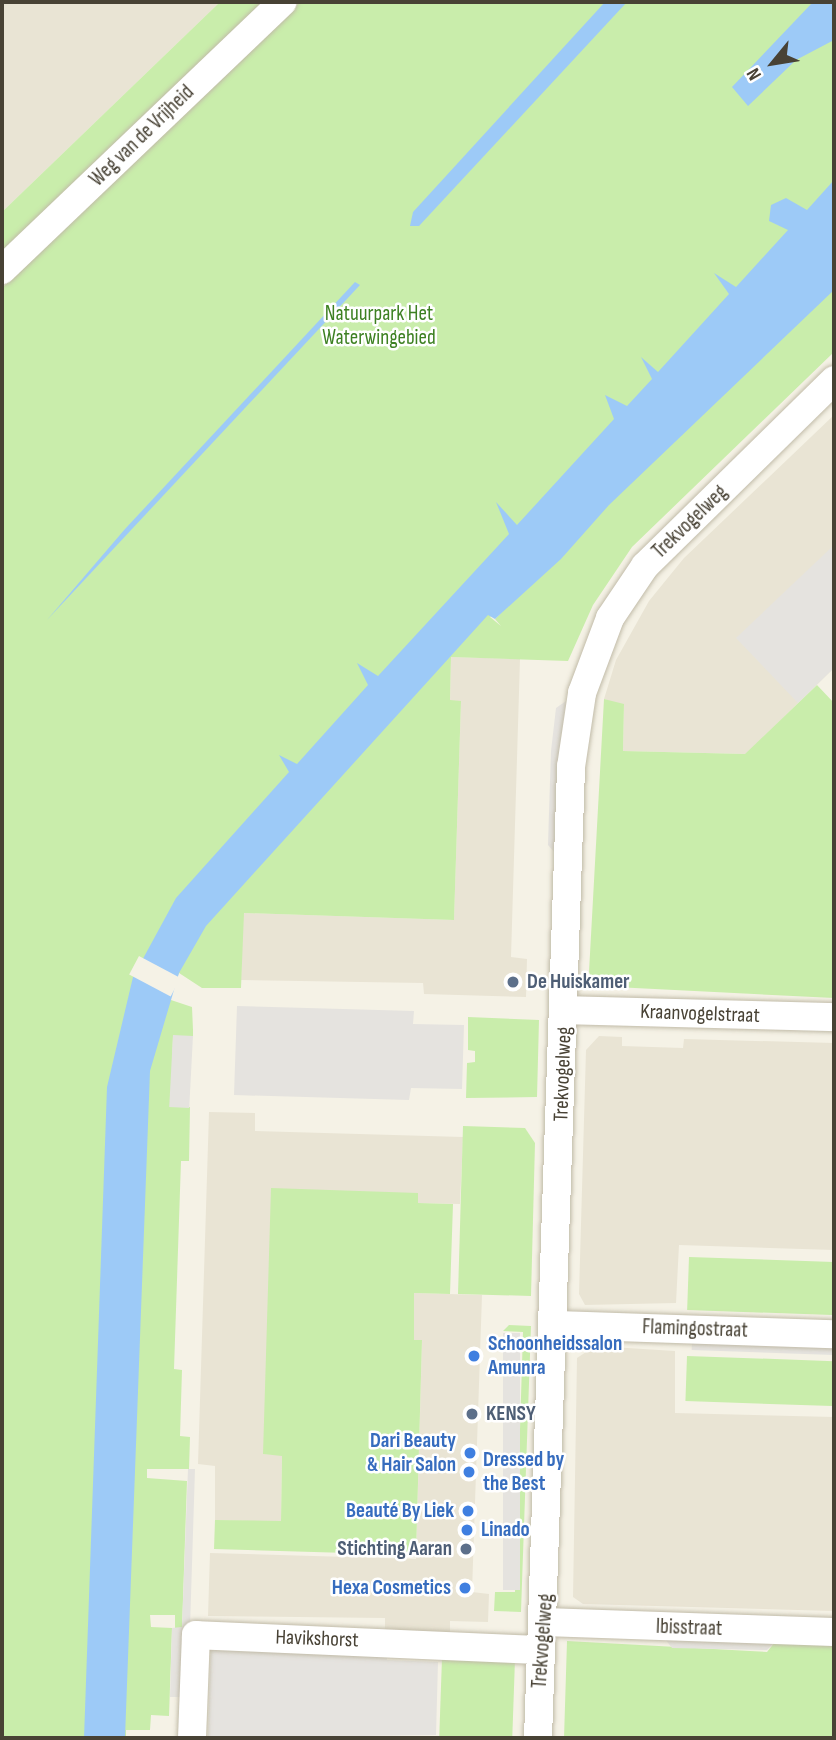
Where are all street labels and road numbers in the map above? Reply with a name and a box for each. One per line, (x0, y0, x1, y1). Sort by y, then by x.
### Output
street label: Weg van de Vrijheid (85, 80, 199, 192)
street label: Trekvogelweg (647, 480, 733, 564)
street label: Kraanvogelstraat (640, 999, 760, 1029)
street label: Trekvogelweg (549, 1026, 577, 1122)
street label: Flamingostraat (642, 1315, 748, 1343)
street label: Trekvogelweg (527, 1593, 559, 1689)
street label: Ibisstraat (655, 1614, 723, 1642)
street label: Havikshorst (275, 1625, 359, 1653)

